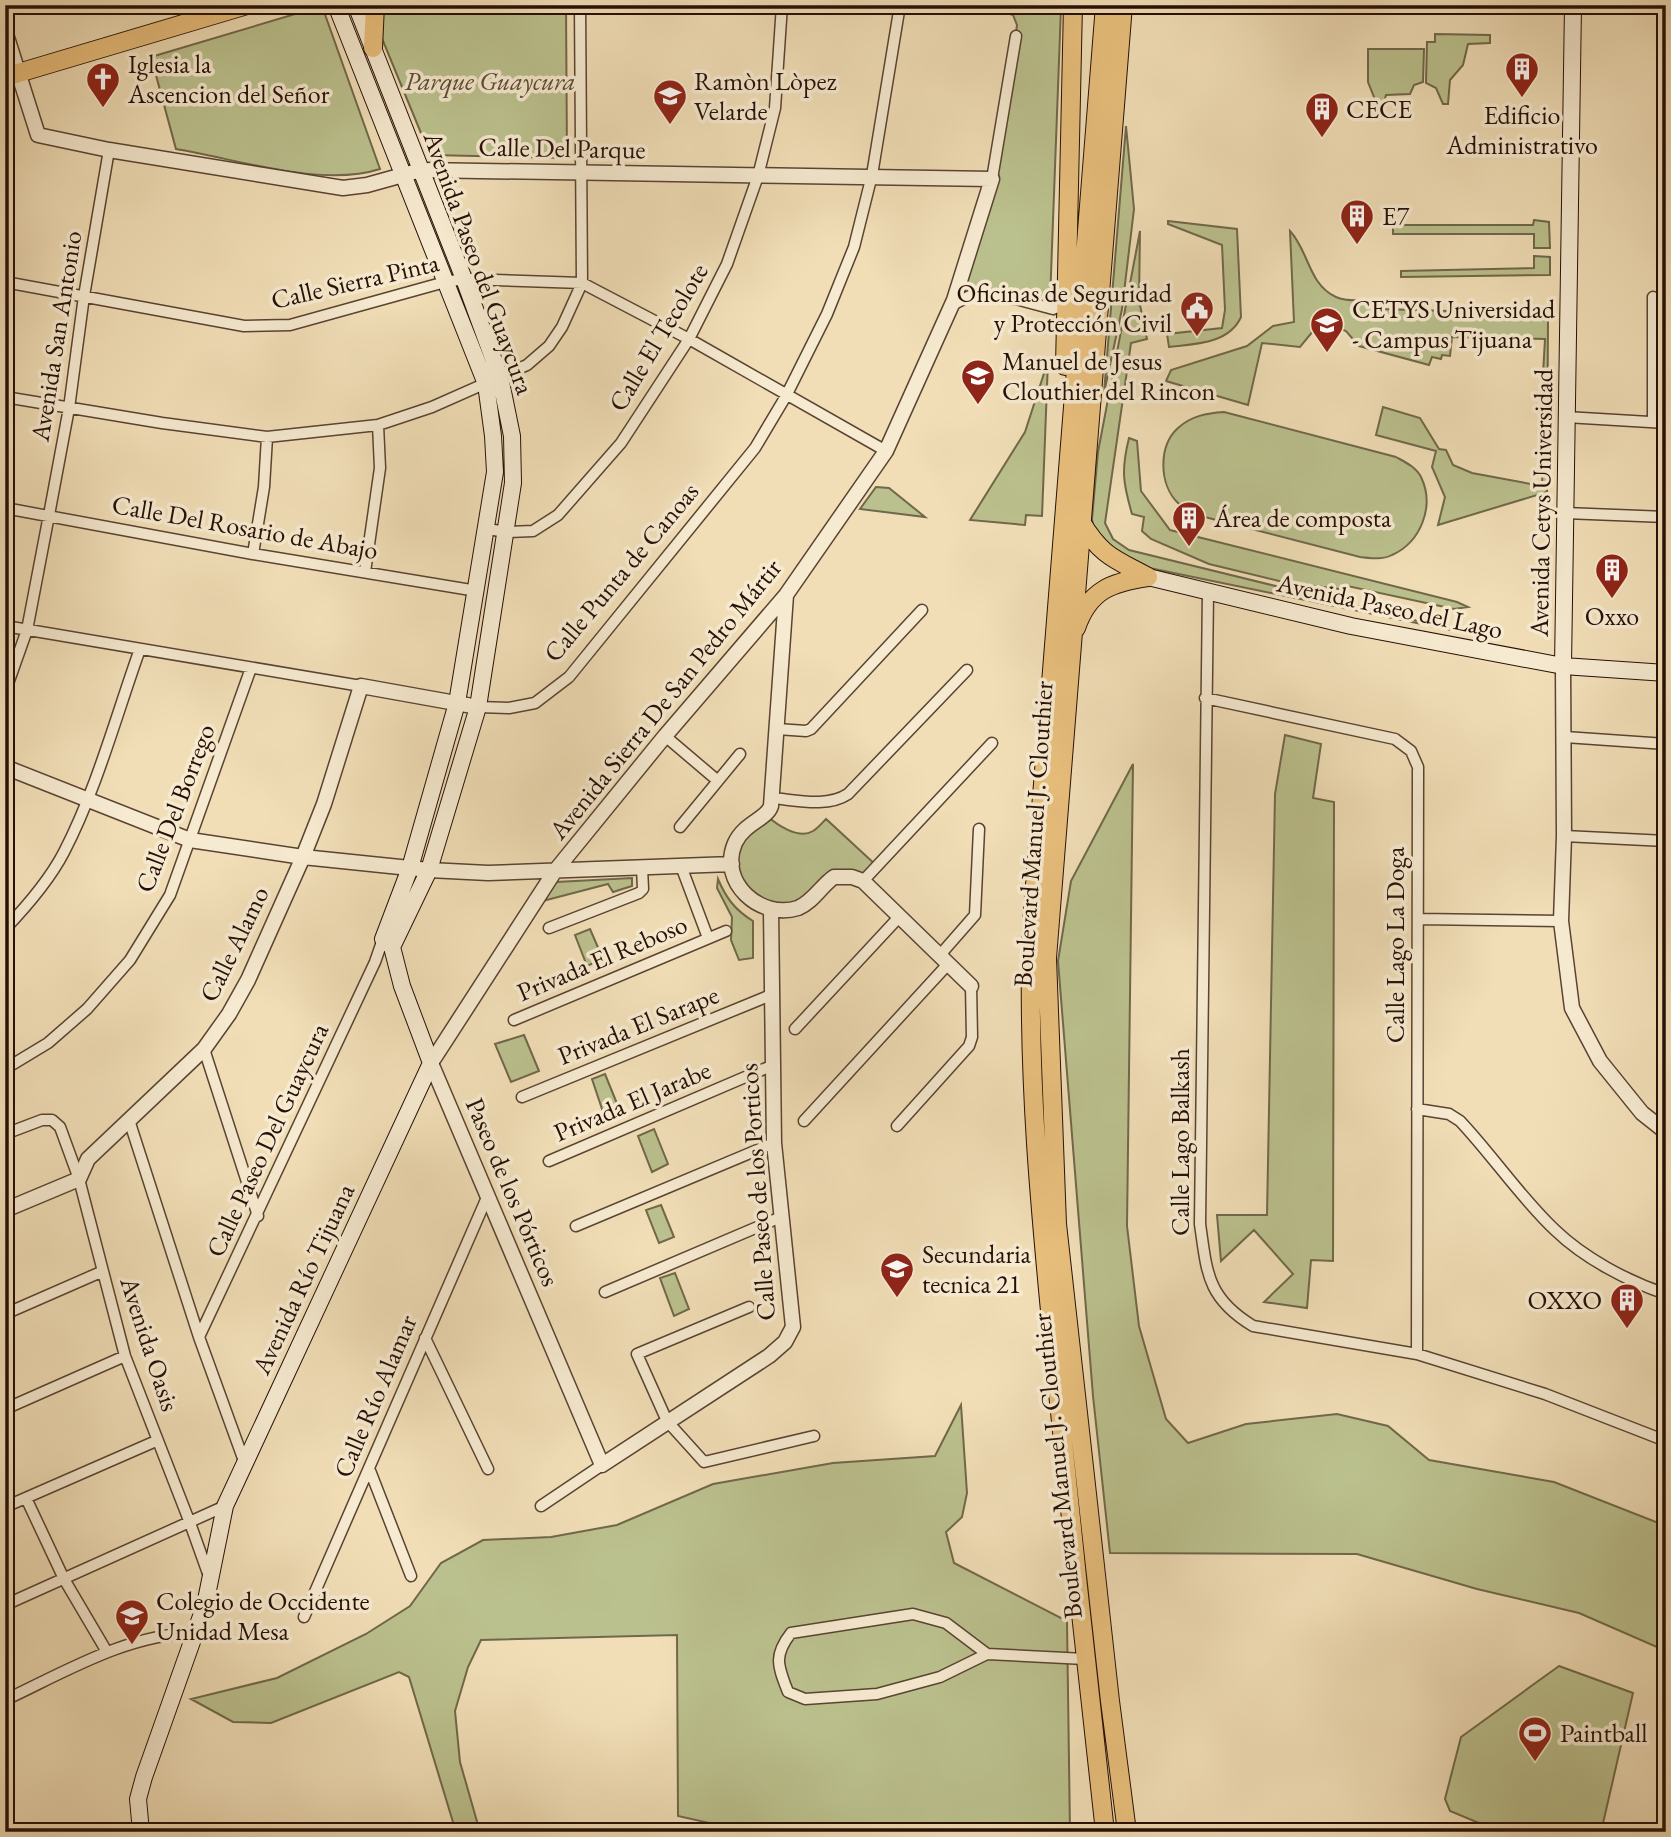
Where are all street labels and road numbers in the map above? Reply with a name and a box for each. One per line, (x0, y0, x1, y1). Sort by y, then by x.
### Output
street label: Avenida Paseo del Guaycura (415, 126, 543, 400)
street label: Calle Del Parque (478, 130, 646, 166)
street label: Avenida San Antonio (22, 228, 89, 445)
street label: Calle Sierra Pinta (268, 245, 443, 317)
street label: Calle El Tecolote (600, 257, 716, 417)
street label: Avenida Cetys Universidad (1522, 368, 1560, 638)
street label: Calle Punta de Canoas (536, 475, 706, 669)
street label: Calle Del Rosario de Abajo (109, 487, 381, 567)
street label: Avenida Sierra De San Pedro Mártir (540, 551, 789, 847)
street label: Avenida Paseo del Lago (1273, 565, 1506, 647)
street label: Boulevard Manuel J. Clouthier (1005, 679, 1061, 988)
street label: Calle Del Borrego (127, 719, 223, 897)
street label: Calle Lago La Doga (1378, 846, 1412, 1043)
street label: Calle Alamo (191, 881, 277, 1007)
street label: Privada El Reboso (512, 907, 692, 1009)
street label: Privada El Sarape (552, 977, 724, 1073)
street label: Calle Paseo Del Guaycura (198, 1017, 336, 1262)
street label: Calle Lago Balkash (1163, 1048, 1197, 1236)
street label: Privada El Jarabe (548, 1053, 716, 1149)
street label: Calle Paseo de los Porticos (731, 1062, 783, 1322)
street label: Paseo de los Pórticos (458, 1093, 568, 1291)
street label: Avenida Río Tijuana (243, 1178, 362, 1381)
street label: Avenida Oasis (112, 1272, 188, 1415)
street label: Calle Río Alamar (325, 1309, 425, 1483)
street label: Boulevard Manuel J. Clouthier (1024, 1311, 1090, 1620)

